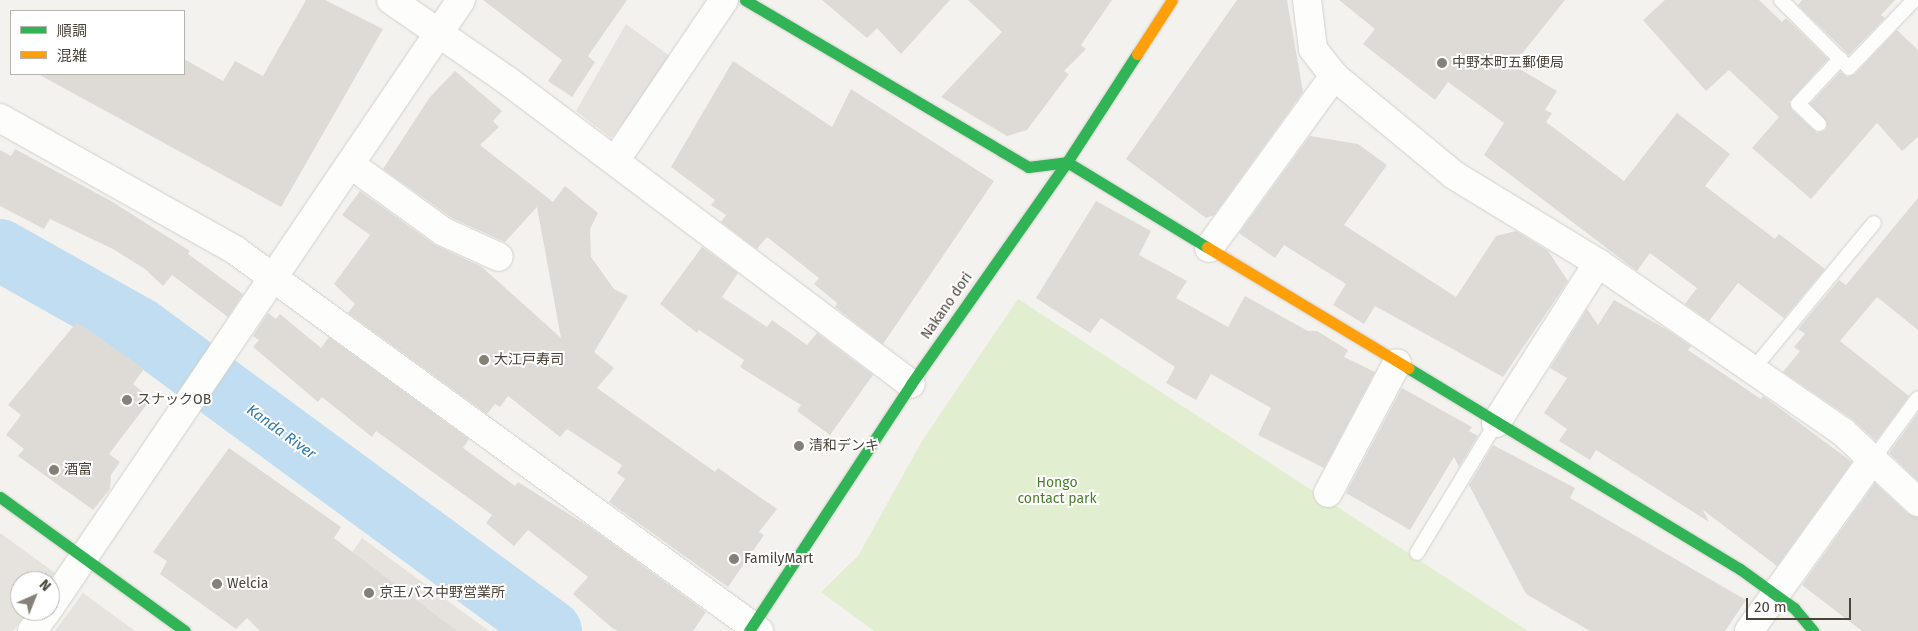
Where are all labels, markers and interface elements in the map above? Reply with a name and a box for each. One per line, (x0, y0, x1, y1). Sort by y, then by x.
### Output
legend (10, 10, 185, 75)
text: 順調 (57, 22, 87, 40)
text: 混雑 (57, 47, 87, 65)
place label: 中野本町五郵便局 (1452, 55, 1564, 71)
marker: 中野本町五郵便局 (1436, 57, 1448, 69)
street label: Nakano dori (918, 269, 976, 343)
place label: 大江戸寿司 (494, 352, 564, 368)
marker: 大江戸寿司 (478, 354, 490, 366)
place label: スナックOB (137, 392, 211, 408)
marker: スナックOB (121, 394, 133, 406)
water label: Kanda River (243, 401, 319, 463)
place label: 清和デンキ (809, 438, 879, 454)
marker: 清和デンキ (793, 440, 805, 452)
place label: 酒富 (64, 462, 92, 478)
marker: 酒富 (48, 464, 60, 476)
park label: Hongo contact park (1017, 475, 1097, 508)
place label: FamilyMart (744, 551, 813, 567)
marker: FamilyMart (728, 553, 740, 565)
north arrow (10, 571, 60, 621)
text: N (36, 576, 54, 595)
place label: Welcia (227, 576, 268, 592)
marker: Welcia (211, 578, 223, 590)
place label: 京王バス中野営業所 (379, 585, 505, 601)
marker: 京王バス中野営業所 (363, 587, 375, 599)
scale bar (1748, 588, 1853, 620)
text: 20 m (1754, 598, 1787, 616)

